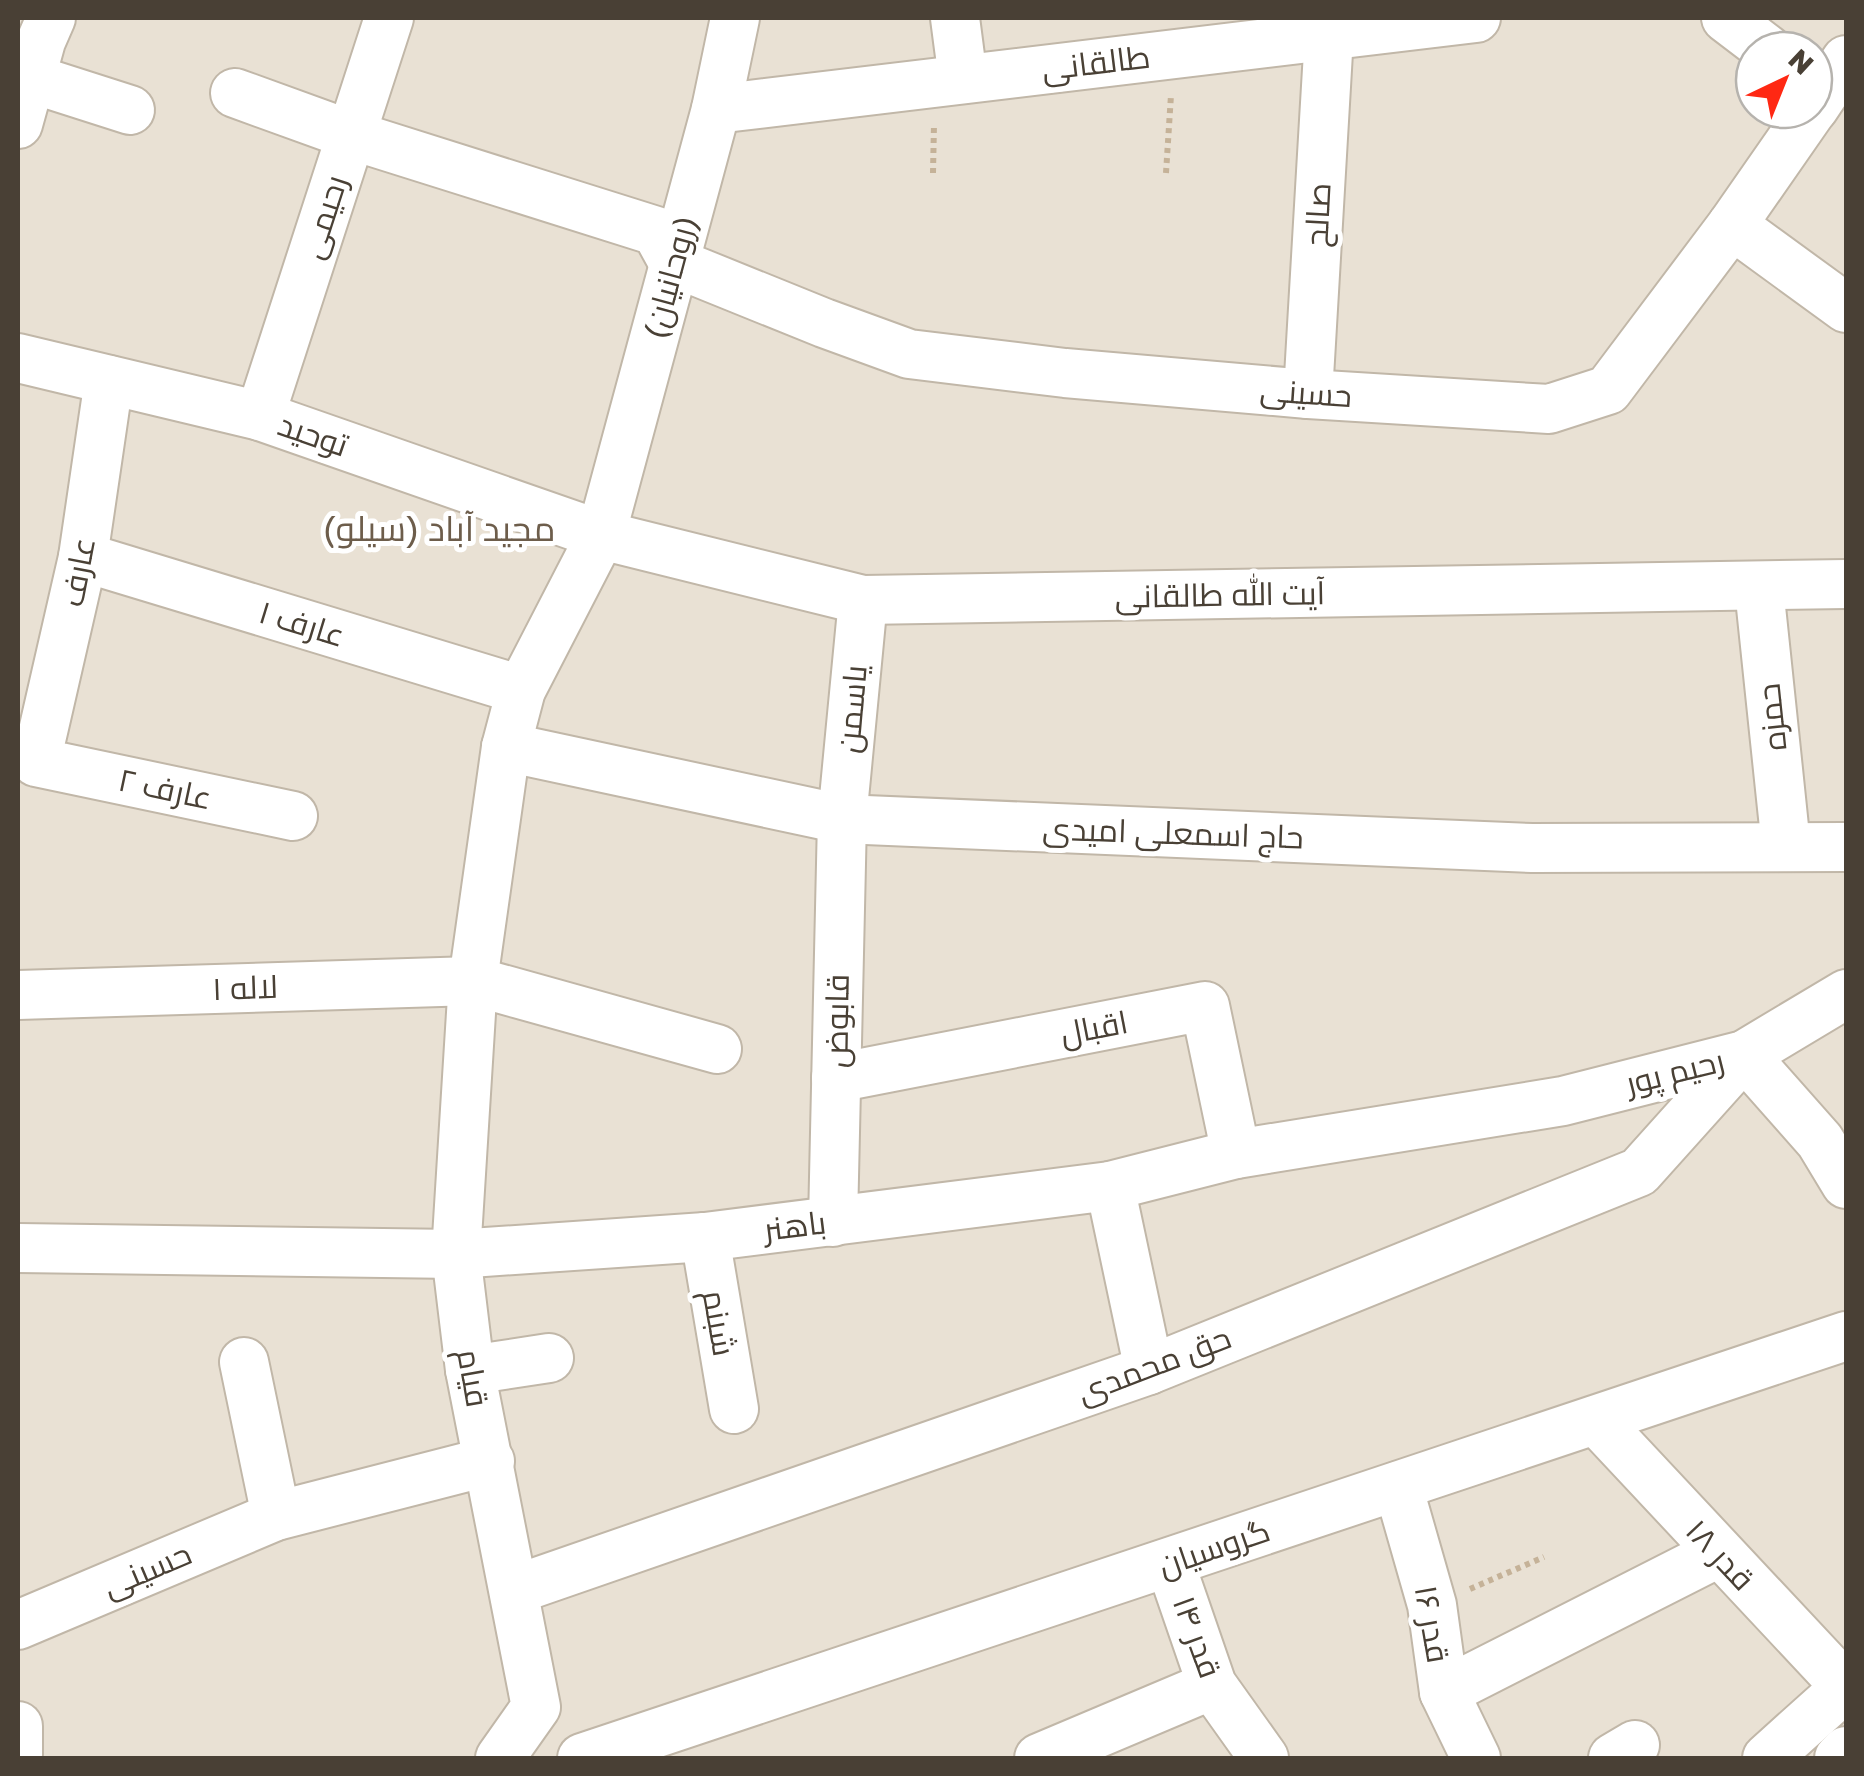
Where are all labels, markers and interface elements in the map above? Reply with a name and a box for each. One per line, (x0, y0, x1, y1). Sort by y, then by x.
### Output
north arrow (1734, 30, 1834, 130)
street label: طالقانی (1040, 37, 1152, 88)
text: N (1782, 42, 1820, 81)
street label: رحیمی (292, 170, 355, 264)
street label: صالح (1296, 182, 1342, 248)
street label: (روحانیان) (634, 211, 705, 343)
street label: حسینی (1259, 370, 1353, 415)
street label: توحید (273, 404, 354, 464)
district label: (مجید آباد (سیلو (323, 507, 555, 549)
street label: عارف (52, 534, 102, 610)
street label: آیت الله طالقانی (1114, 572, 1326, 616)
street label: عارف ۱ (255, 592, 350, 654)
street label: یاسمن (828, 663, 875, 755)
street label: حمزه (1749, 681, 1793, 753)
street label: عارف ۲ (115, 760, 215, 816)
street label: حاج اسمعلی امیدی (1042, 808, 1304, 860)
street label: لاله ۱ (211, 967, 279, 1007)
street label: قابوض (816, 974, 857, 1068)
street label: اقبال (1057, 1002, 1131, 1053)
street label: رحیم پور (1620, 1040, 1729, 1106)
street label: باهنر (760, 1202, 828, 1248)
street label: شبنم (692, 1287, 744, 1360)
street label: حق محمدی (1071, 1317, 1237, 1413)
street label: قیام (446, 1346, 498, 1411)
street label: گروسیان (1153, 1510, 1275, 1585)
street label: قدر ۱۸ (1679, 1511, 1763, 1598)
street label: حسینی (97, 1534, 197, 1606)
street label: قدر ۱۶ (1407, 1582, 1458, 1666)
street label: قدر ۱۴ (1166, 1591, 1230, 1683)

